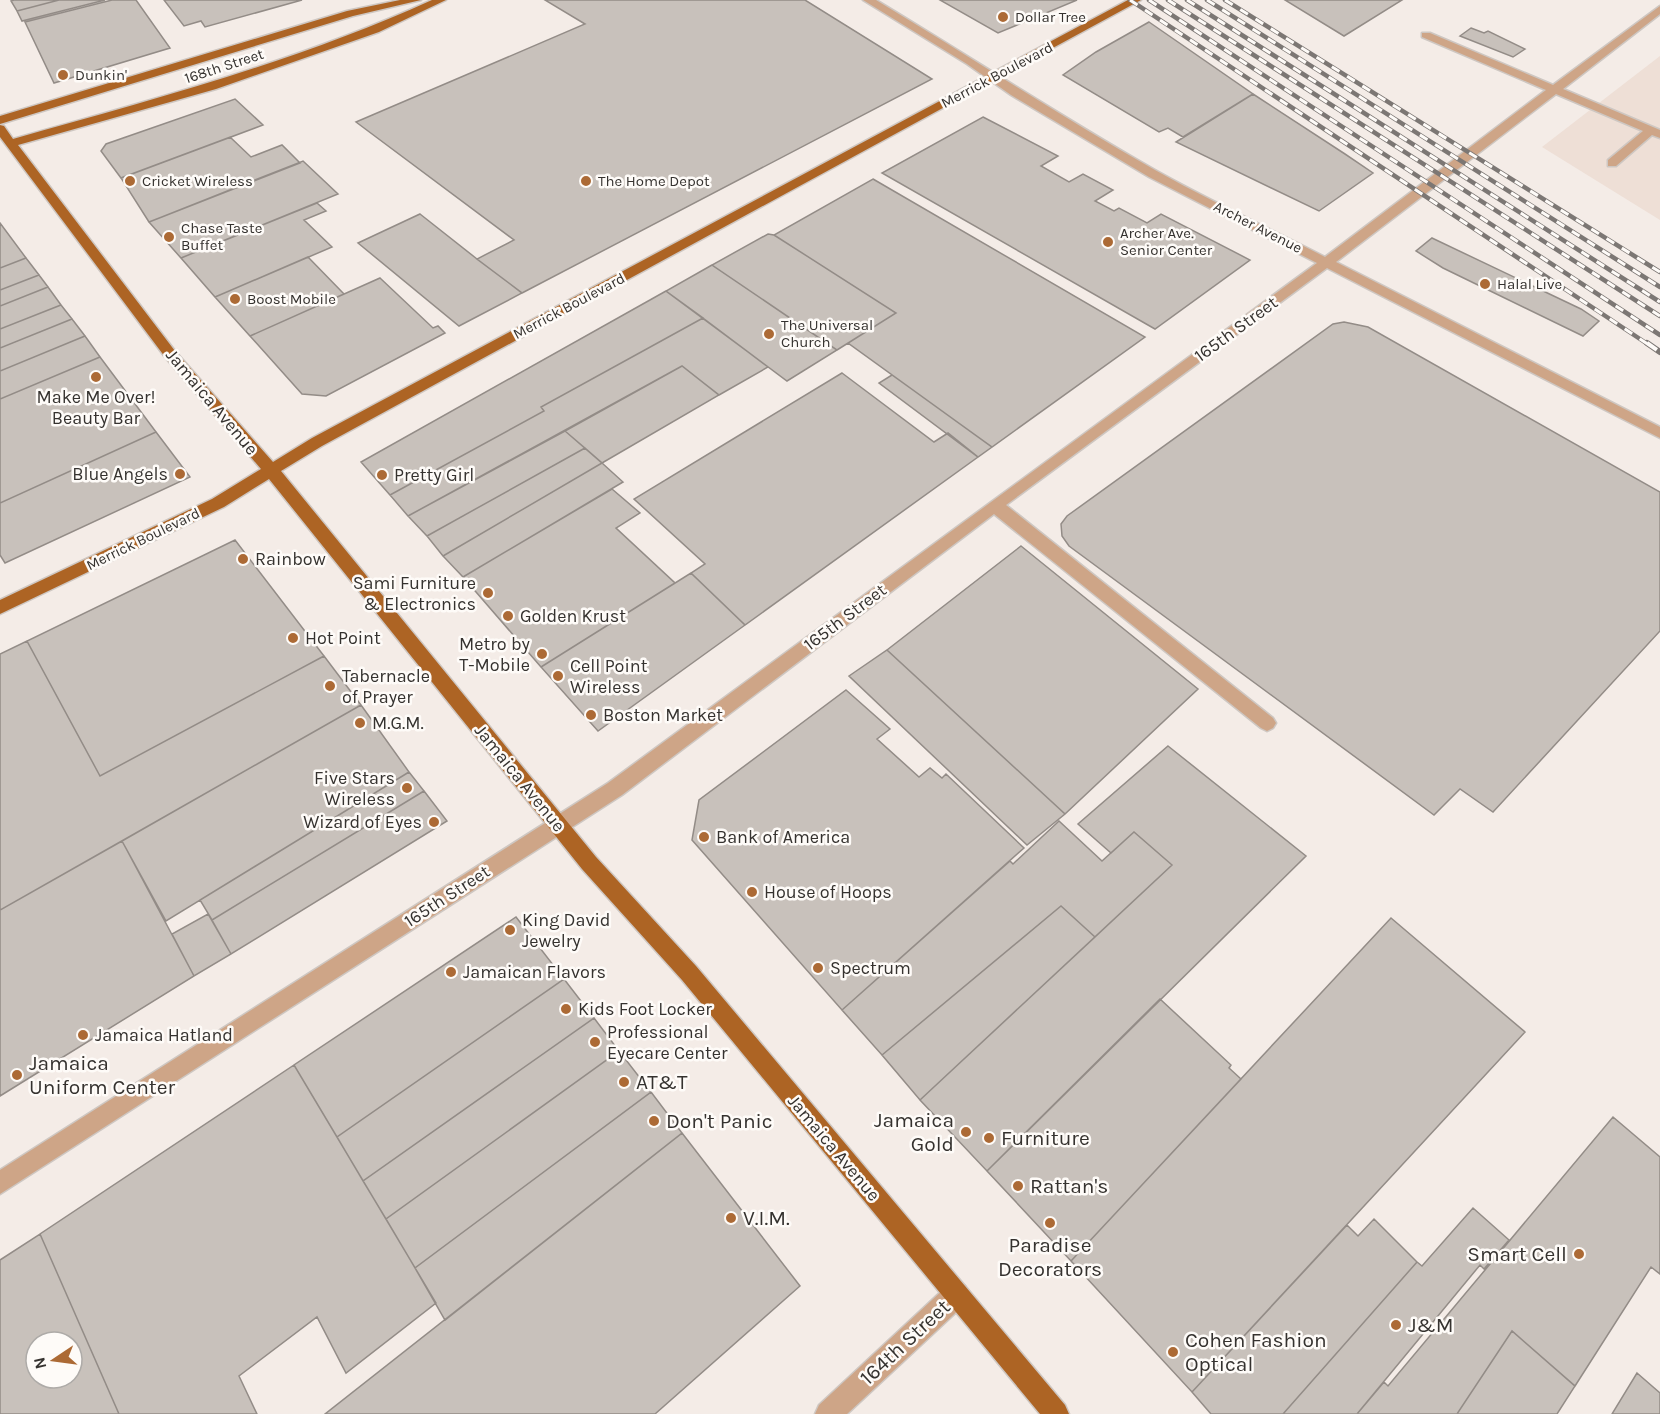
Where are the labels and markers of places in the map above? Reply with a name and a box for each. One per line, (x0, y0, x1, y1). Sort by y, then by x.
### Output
place label: Dollar Tree (1015, 8, 1086, 26)
marker: Dollar Tree (996, 10, 1010, 24)
place label: Dunkin' (75, 66, 127, 84)
marker: Dunkin' (56, 68, 70, 82)
place label: Cricket Wireless (142, 172, 253, 190)
place label: The Home Depot (598, 172, 710, 190)
marker: Cricket Wireless (123, 174, 137, 188)
marker: The Home Depot (579, 174, 593, 188)
place label: Chase Taste Buffet (181, 219, 262, 254)
place label: Archer Ave. Senior Center (1120, 224, 1213, 259)
marker: Chase Taste Buffet (162, 230, 176, 244)
marker: Archer Ave. Senior Center (1101, 235, 1115, 249)
place label: Halal Live (1497, 275, 1562, 293)
marker: Halal Live (1478, 277, 1492, 291)
place label: Boost Mobile (247, 290, 336, 308)
marker: Boost Mobile (228, 292, 242, 306)
place label: The Universal Church (781, 316, 873, 351)
marker: The Universal Church (762, 327, 776, 341)
marker: Make Me Over! Beauty Bar (89, 370, 103, 384)
place label: Make Me Over! Beauty Bar (37, 386, 156, 429)
place label: Blue Angels (72, 463, 168, 485)
place label: Pretty Girl (394, 464, 474, 486)
marker: Blue Angels (173, 467, 187, 481)
marker: Pretty Girl (375, 468, 389, 482)
place label: Rainbow (255, 548, 326, 570)
marker: Rainbow (236, 552, 250, 566)
place label: Sami Furniture & Electronics (353, 572, 476, 615)
marker: Sami Furniture & Electronics (481, 586, 495, 600)
place label: Golden Krust (520, 605, 626, 627)
marker: Golden Krust (501, 609, 515, 623)
place label: Hot Point (305, 627, 381, 649)
marker: Hot Point (286, 631, 300, 645)
place label: Metro by T-Mobile (459, 633, 531, 676)
marker: Metro by T-Mobile (535, 647, 549, 661)
place label: Cell Point Wireless (570, 655, 648, 698)
place label: Tabernacle of Prayer (342, 665, 430, 708)
marker: Cell Point Wireless (551, 669, 565, 683)
marker: Tabernacle of Prayer (323, 679, 337, 693)
place label: Boston Market (603, 704, 723, 726)
marker: Boston Market (584, 708, 598, 722)
place label: M.G.M. (372, 712, 424, 734)
marker: M.G.M. (353, 716, 367, 730)
place label: Five Stars Wireless (314, 767, 395, 810)
marker: Five Stars Wireless (400, 781, 414, 795)
place label: Wizard of Eyes (303, 811, 422, 833)
marker: Wizard of Eyes (427, 815, 441, 829)
place label: Bank of America (716, 826, 850, 848)
marker: Bank of America (697, 830, 711, 844)
place label: House of Hoops (764, 881, 892, 903)
marker: House of Hoops (745, 885, 759, 899)
place label: King David Jewelry (522, 909, 610, 952)
marker: King David Jewelry (503, 923, 517, 937)
place label: Spectrum (830, 957, 911, 979)
place label: Jamaican Flavors (463, 961, 606, 983)
marker: Spectrum (811, 961, 825, 975)
marker: Jamaican Flavors (444, 965, 458, 979)
place label: Kids Foot Locker (578, 998, 712, 1020)
marker: Kids Foot Locker (559, 1002, 573, 1016)
place label: Professional Eyecare Center (607, 1021, 728, 1064)
place label: Jamaica Hatland (95, 1024, 233, 1046)
marker: Jamaica Hatland (76, 1028, 90, 1042)
marker: Professional Eyecare Center (588, 1035, 602, 1049)
place label: Jamaica Uniform Center (29, 1051, 176, 1099)
marker: Jamaica Uniform Center (10, 1068, 24, 1082)
place label: AT&T (636, 1070, 688, 1094)
marker: AT&T (617, 1075, 631, 1089)
place label: Jamaica Gold (874, 1108, 954, 1156)
place label: Don't Panic (666, 1109, 773, 1133)
marker: Don't Panic (647, 1114, 661, 1128)
marker: Jamaica Gold (959, 1125, 973, 1139)
place label: Furniture (1001, 1126, 1090, 1150)
marker: Furniture (982, 1131, 996, 1145)
place label: Rattan's (1030, 1174, 1108, 1198)
marker: Rattan's (1011, 1179, 1025, 1193)
place label: V.I.M. (743, 1206, 790, 1230)
marker: V.I.M. (724, 1211, 738, 1225)
marker: Paradise Decorators (1043, 1216, 1057, 1230)
place label: Paradise Decorators (998, 1233, 1102, 1281)
place label: Smart Cell (1467, 1242, 1567, 1266)
marker: Smart Cell (1572, 1247, 1586, 1261)
place label: J&M (1408, 1313, 1453, 1337)
marker: J&M (1389, 1318, 1403, 1332)
place label: Cohen Fashion Optical (1185, 1328, 1327, 1376)
marker: Cohen Fashion Optical (1166, 1345, 1180, 1359)

